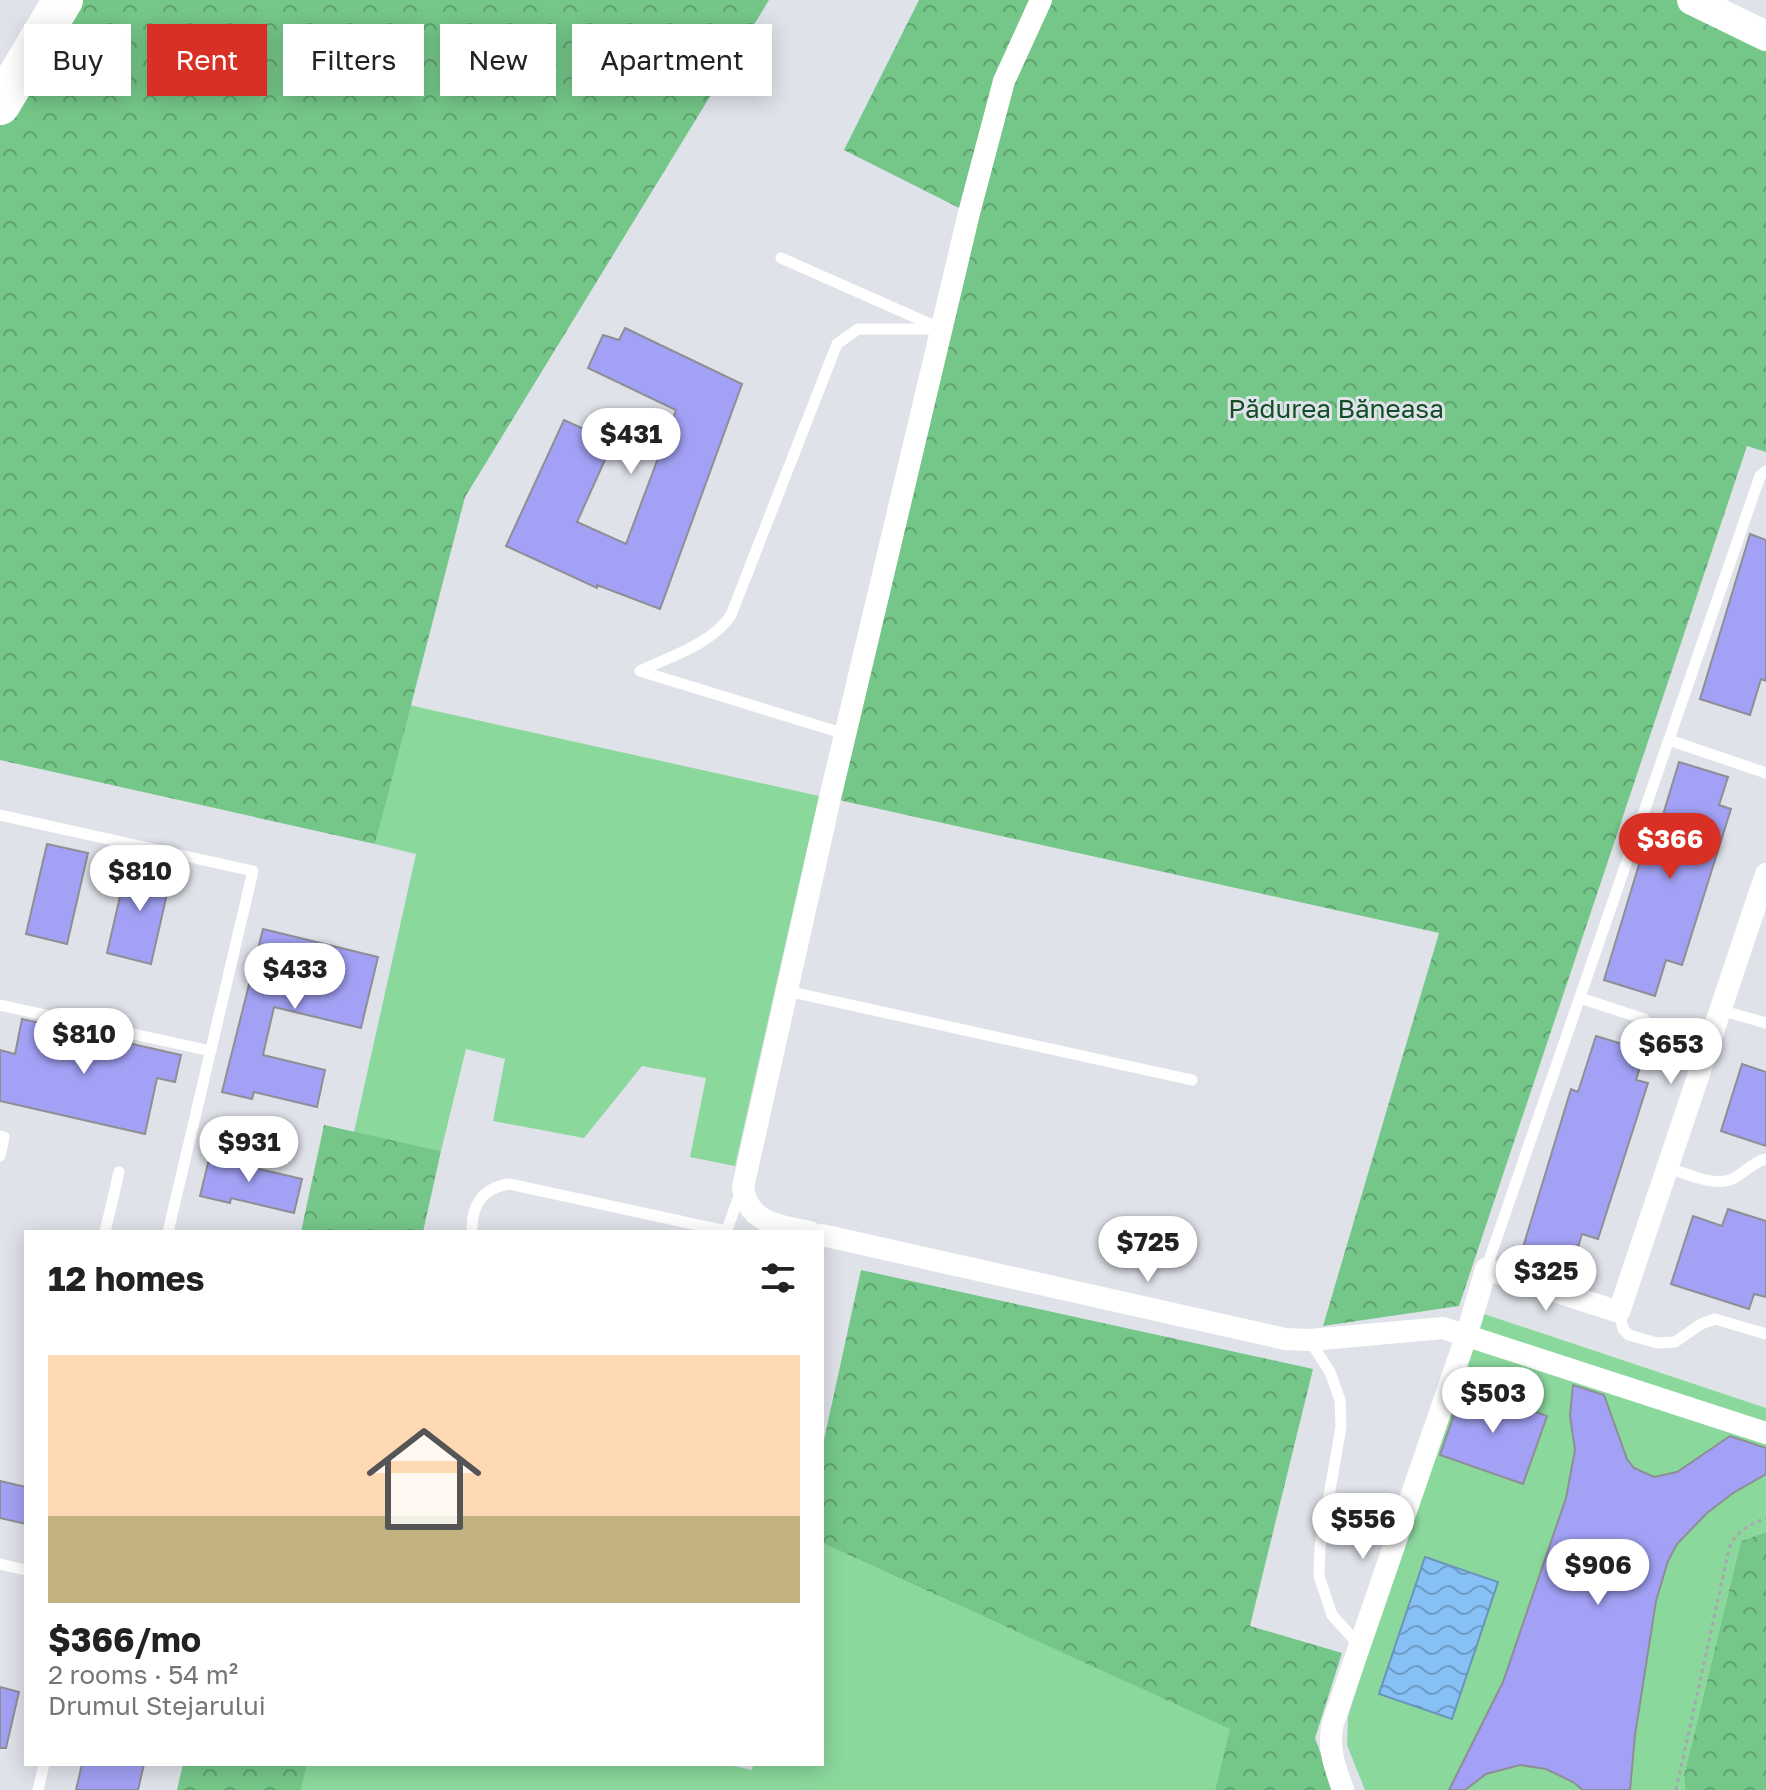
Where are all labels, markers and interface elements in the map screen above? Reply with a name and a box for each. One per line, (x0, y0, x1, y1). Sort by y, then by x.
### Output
chip: Buy (24, 24, 131, 96)
chip: Rent (147, 24, 267, 96)
chip: Filters (283, 24, 424, 96)
chip: New (440, 24, 556, 96)
chip: Apartment (572, 24, 772, 96)
park label: Pădurea Băneasa (1228, 393, 1444, 424)
pin: $431 (584, 408, 678, 476)
text: $431 (600, 418, 662, 449)
pin: $366 (1623, 813, 1717, 881)
text: $366 (1637, 823, 1703, 854)
pin: $810 (93, 845, 187, 913)
text: $810 (108, 855, 172, 886)
pin: $433 (248, 943, 342, 1011)
text: $433 (262, 953, 328, 984)
pin: $810 (37, 1008, 131, 1076)
text: $810 (52, 1018, 116, 1049)
pin: $653 (1624, 1018, 1718, 1086)
text: $653 (1638, 1028, 1704, 1059)
pin: $931 (202, 1116, 296, 1184)
text: $931 (217, 1126, 281, 1157)
pin: $725 (1101, 1216, 1195, 1284)
text: $725 (1116, 1226, 1180, 1257)
pin: $325 (1499, 1245, 1593, 1313)
text: $325 (1513, 1255, 1579, 1286)
icon: filters (756, 1256, 800, 1300)
text: 12 homes (48, 1258, 205, 1298)
pin: $503 (1446, 1367, 1540, 1435)
text: $503 (1460, 1377, 1526, 1408)
icon: home (352, 1407, 496, 1551)
pin: $556 (1316, 1493, 1410, 1561)
text: $556 (1330, 1503, 1396, 1534)
pin: $906 (1551, 1539, 1645, 1607)
text: $906 (1564, 1549, 1632, 1580)
text: $366/mo (48, 1619, 201, 1659)
text: 2 rooms · 54 m² (48, 1659, 238, 1690)
text: Drumul Stejarului (48, 1690, 266, 1721)

